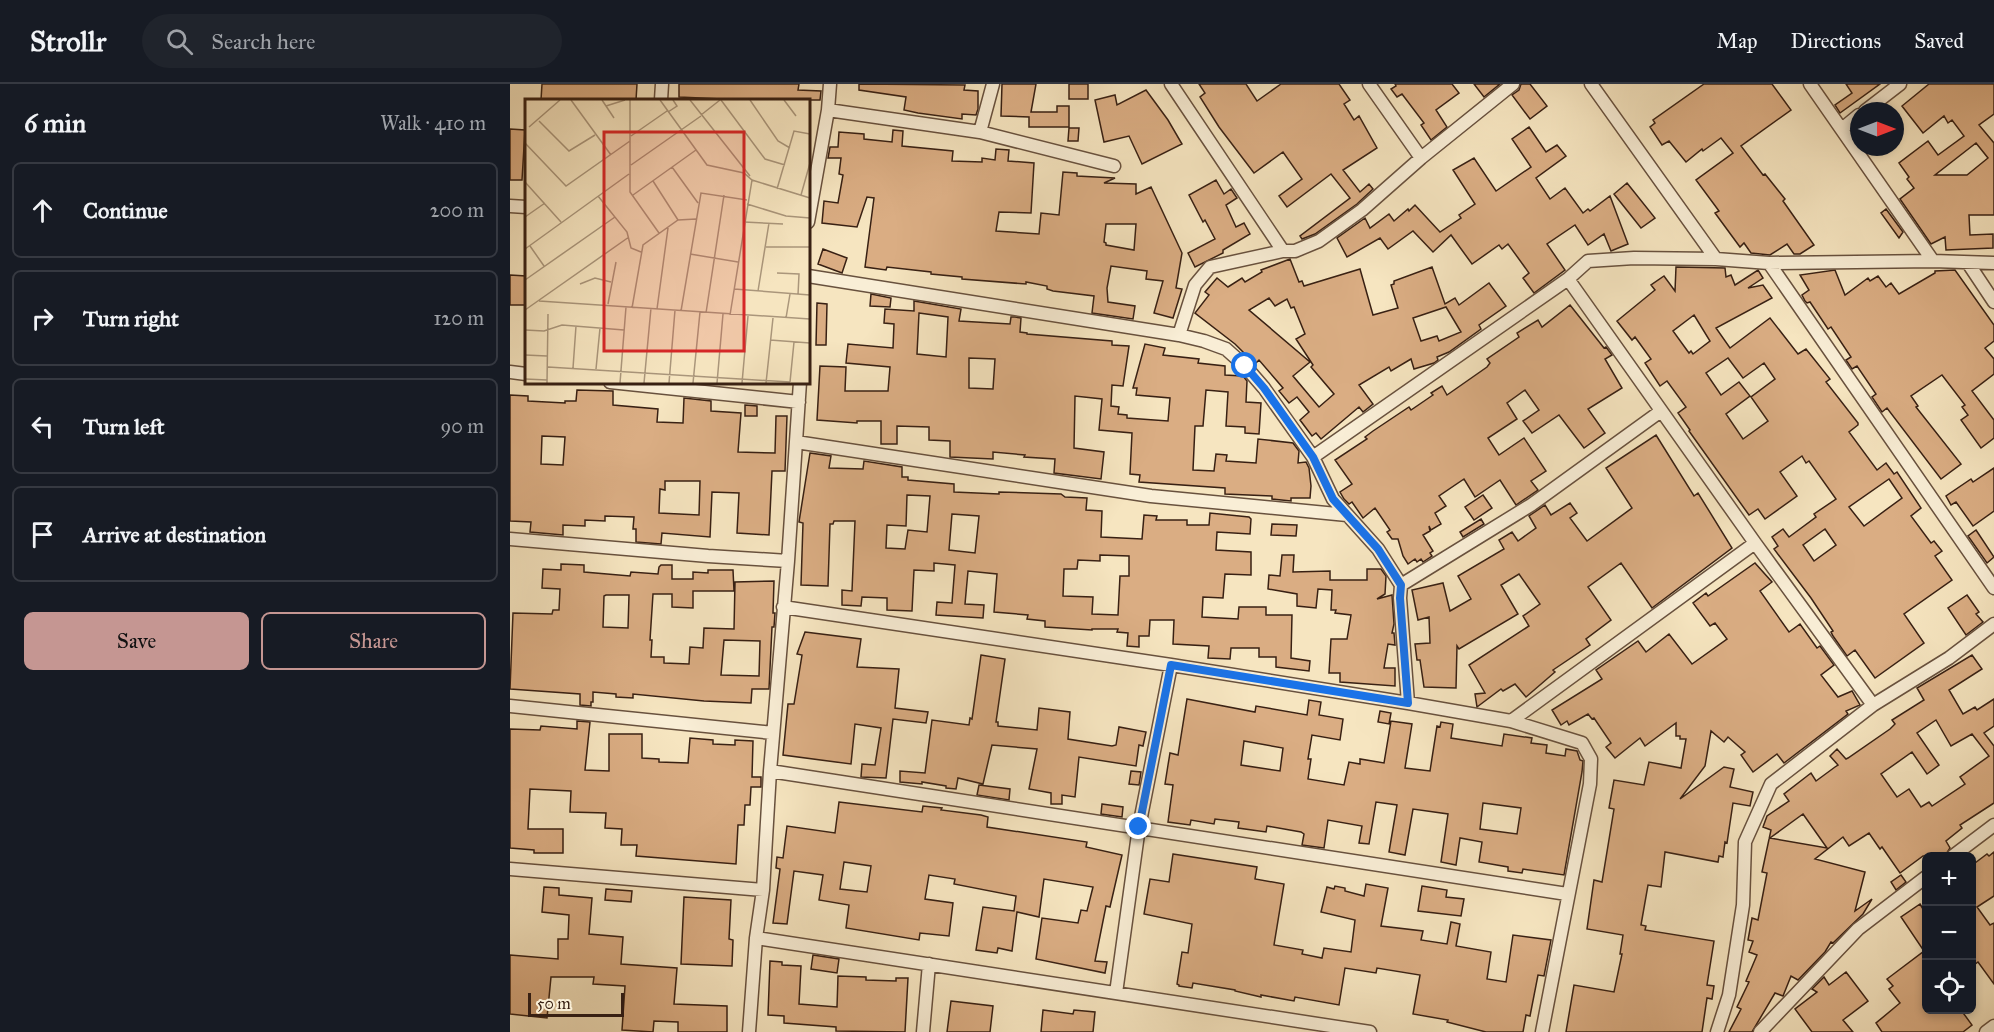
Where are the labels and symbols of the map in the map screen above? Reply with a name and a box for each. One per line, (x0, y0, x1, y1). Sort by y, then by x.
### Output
inset map (525, 99, 810, 384)
north arrow (1850, 102, 1904, 156)
route start (1231, 352, 1257, 378)
route end (1125, 813, 1151, 839)
scale bar (528, 990, 624, 1018)

